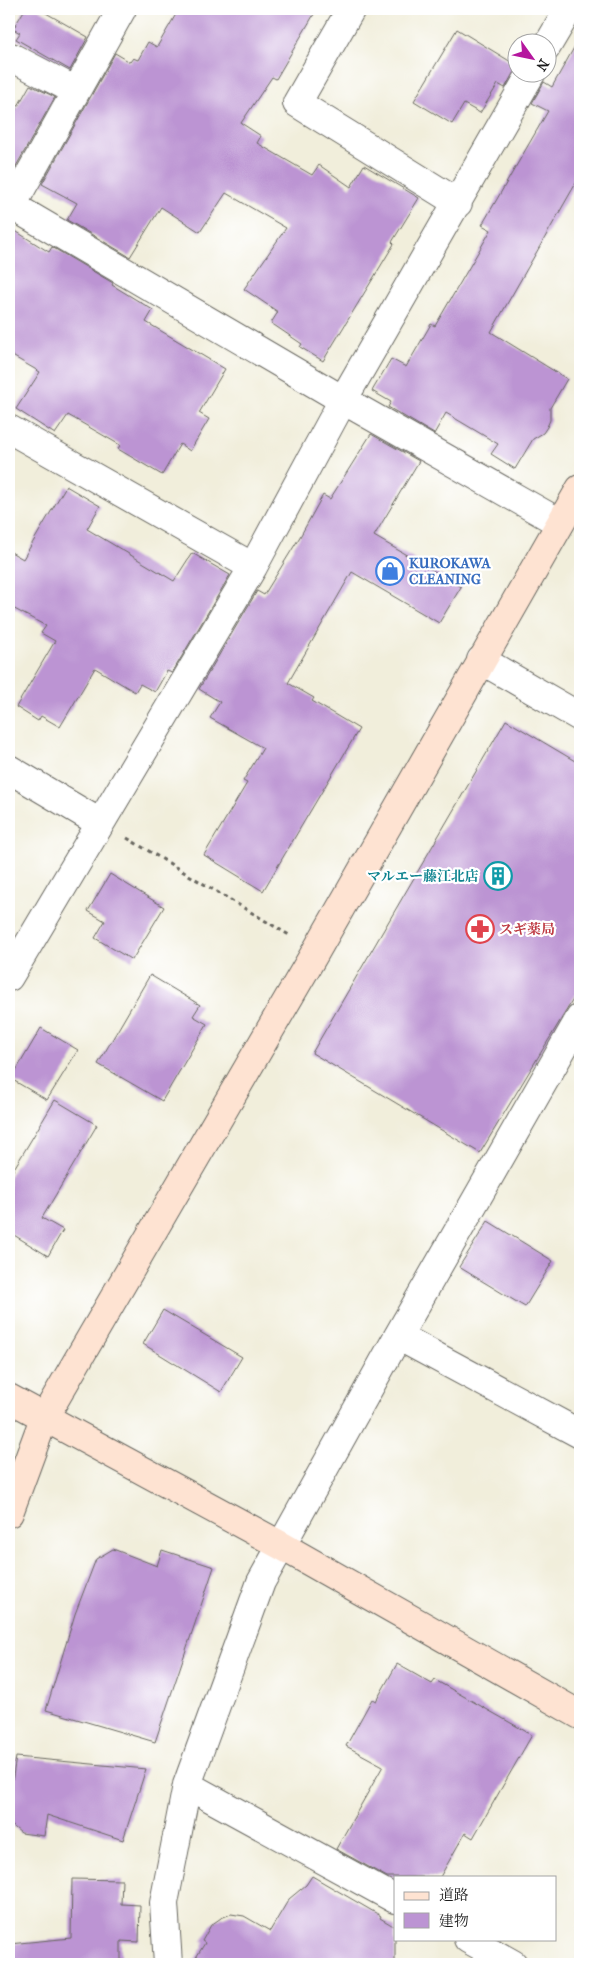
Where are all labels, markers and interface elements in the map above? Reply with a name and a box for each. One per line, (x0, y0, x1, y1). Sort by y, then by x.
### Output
north arrow (506, 32, 556, 82)
text: N (532, 56, 553, 74)
place label: KUROKAWA CLEANING (409, 555, 492, 588)
shop icon: KUROKAWA CLEANING (375, 556, 405, 586)
building icon: マルエー藤江北店 (483, 861, 513, 891)
place label: マルエー藤江北店 (367, 868, 479, 885)
pharmacy icon: スギ薬局 (465, 914, 495, 944)
place label: スギ薬局 (499, 921, 555, 938)
legend (394, 1876, 556, 1940)
text: 道路 (439, 1886, 469, 1904)
text: 建物 (439, 1912, 469, 1930)

